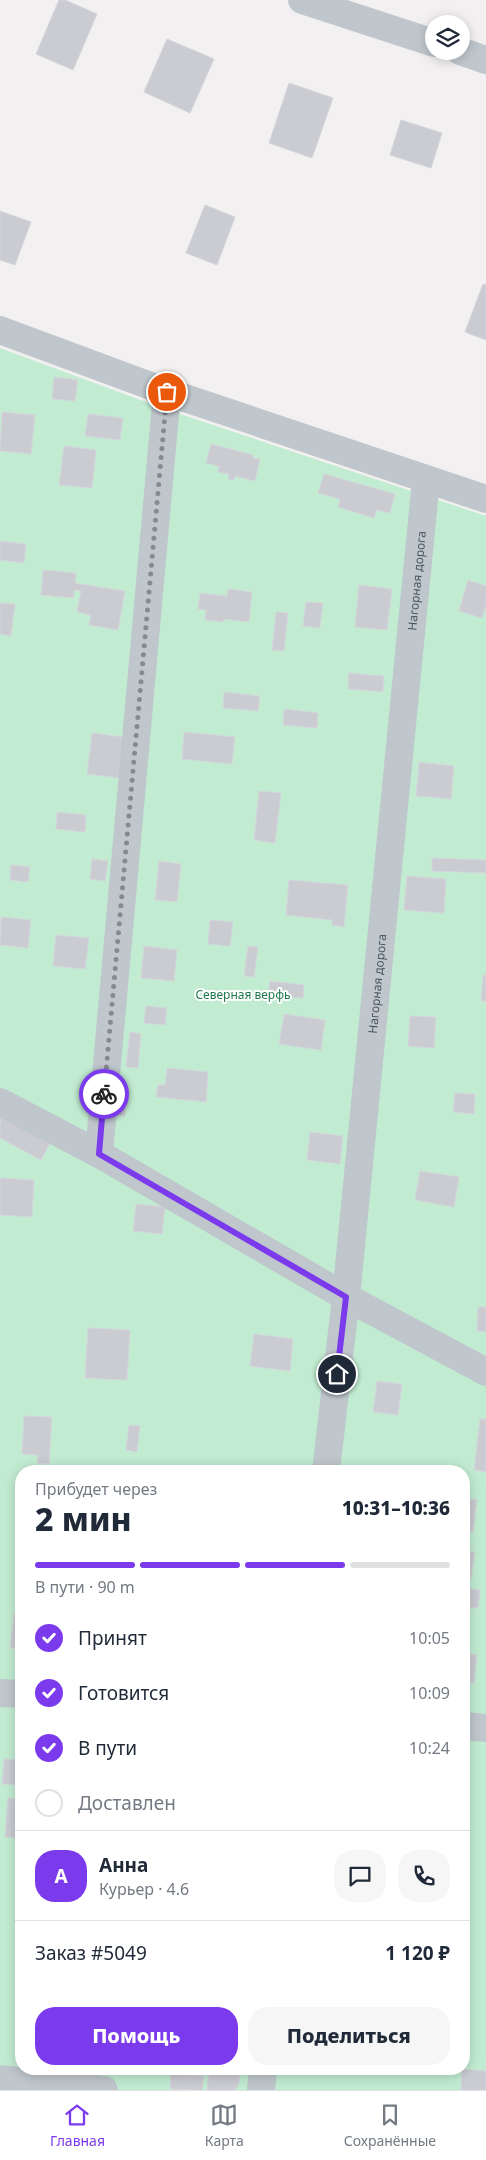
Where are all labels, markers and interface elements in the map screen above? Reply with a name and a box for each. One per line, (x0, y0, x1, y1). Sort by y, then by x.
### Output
map controls (425, 15, 470, 60)
button: layers (425, 15, 470, 60)
pin (146, 371, 188, 413)
icon: bag (153, 378, 181, 406)
street label: Нагорная дорога (403, 530, 429, 631)
street label: Нагорная дорога (363, 933, 390, 1034)
park label: Северная верфь (195, 986, 291, 1003)
courier (79, 1069, 129, 1119)
icon: bike (90, 1080, 118, 1108)
pin (316, 1353, 358, 1395)
icon: home (323, 1360, 351, 1388)
text: Прибудет через (35, 1478, 157, 1500)
text: 10:31–10:36 (342, 1495, 450, 1521)
text: 2 мин (35, 1497, 132, 1540)
text: В пути · 90 m (35, 1576, 135, 1598)
icon: check (35, 1624, 63, 1652)
text: Принят (78, 1625, 147, 1651)
text: 10:05 (409, 1627, 450, 1649)
icon: check (35, 1679, 63, 1707)
text: Готовится (78, 1680, 169, 1706)
text: 10:09 (409, 1682, 450, 1704)
icon: check (35, 1734, 63, 1762)
text: В пути (78, 1735, 137, 1761)
text: 10:24 (409, 1737, 450, 1759)
text: Доставлен (78, 1790, 176, 1816)
button: chat (334, 1850, 386, 1902)
button: phone (398, 1850, 450, 1902)
text: Анна (99, 1852, 148, 1878)
text: А (54, 1863, 68, 1889)
text: Курьер · 4.6 (99, 1878, 189, 1900)
text: Заказ #5049 (35, 1940, 147, 1966)
text: 1 120 ₽ (385, 1940, 450, 1966)
button: Помощь (35, 2007, 238, 2065)
button: Поделиться (248, 2007, 450, 2065)
tab: Главная (50, 2101, 105, 2150)
tab: Карта (205, 2101, 244, 2150)
tab: Сохранённые (344, 2101, 436, 2150)

